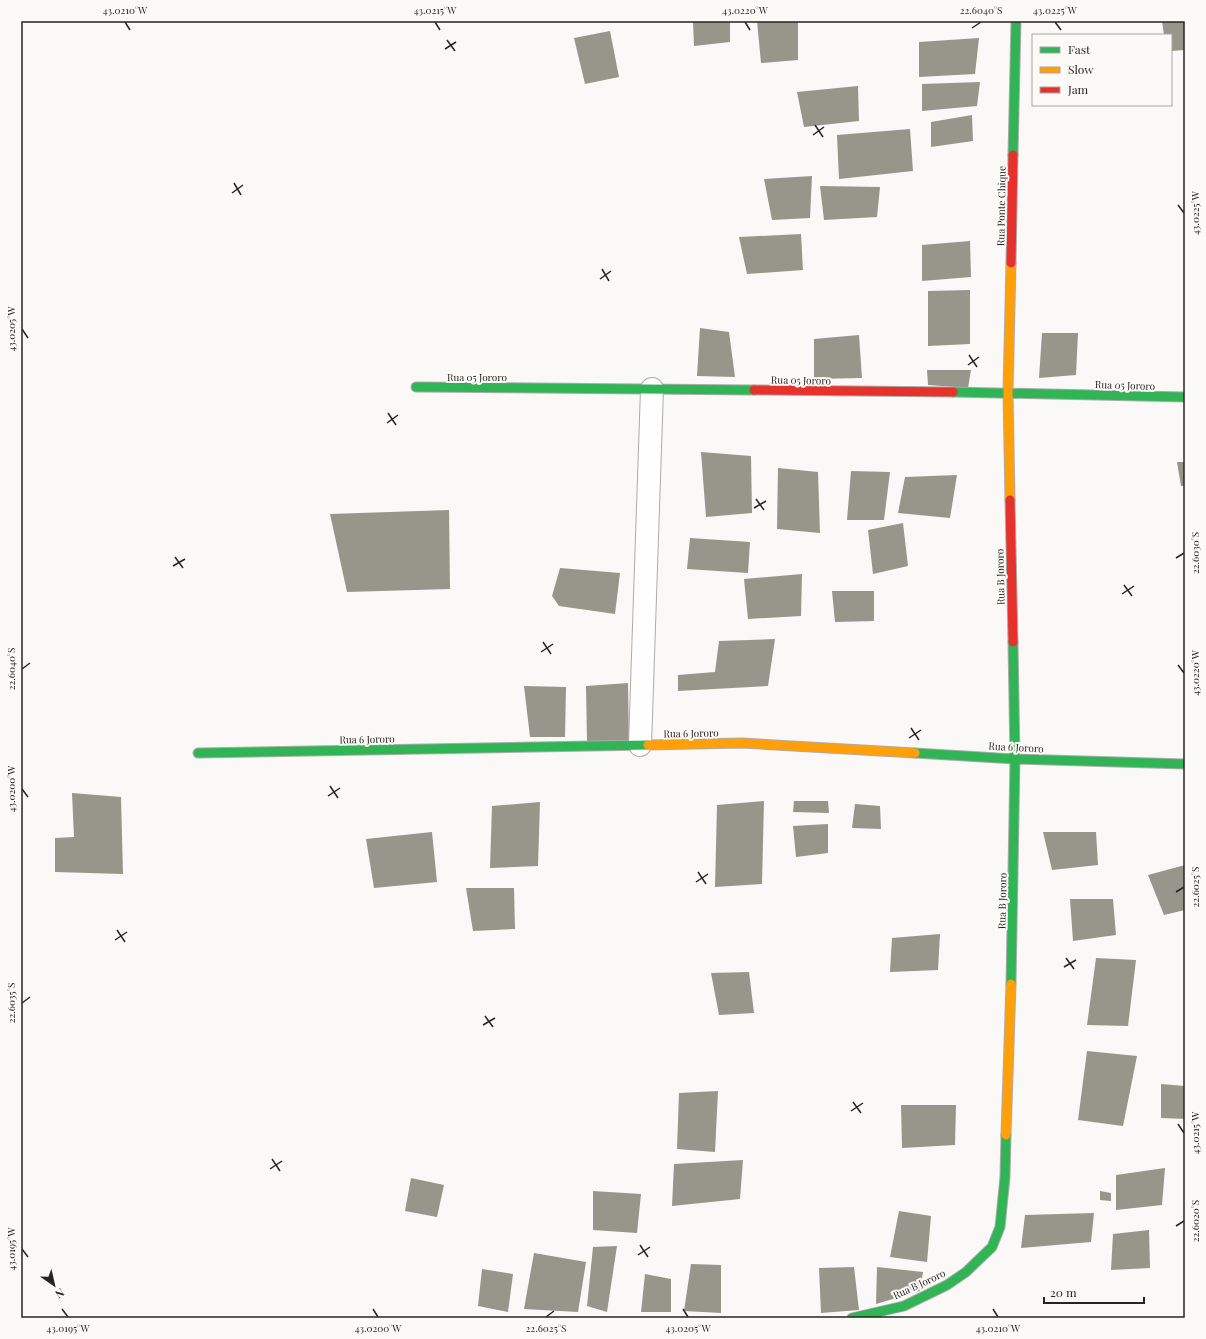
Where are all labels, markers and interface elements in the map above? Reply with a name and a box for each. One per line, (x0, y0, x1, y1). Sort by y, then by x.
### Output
text: 43.0210°W (103, 3, 148, 17)
text: 43.0215°W (414, 3, 457, 17)
text: 43.0220°W (722, 3, 769, 17)
text: 22.6040°S (960, 3, 1002, 17)
text: 43.0225°W (1033, 3, 1078, 17)
legend (1032, 34, 1172, 106)
text: Fast (1068, 41, 1091, 57)
text: Slow (1068, 61, 1094, 77)
text: Jam (1067, 81, 1089, 97)
street label: Rua Ponte Chique (993, 166, 1009, 246)
text: 43.0225°W (1188, 190, 1202, 235)
text: 43.0205°W (4, 306, 18, 352)
street label: Rua 05 Jororo (447, 370, 508, 384)
street label: Rua 05 Jororo (771, 372, 832, 388)
street label: Rua 05 Jororo (1095, 377, 1156, 393)
text: 22.6030°S (1188, 532, 1202, 574)
street label: Rua B Jororo (993, 548, 1007, 605)
text: 22.6040°S (4, 648, 18, 690)
text: 43.0220°W (1188, 649, 1202, 696)
street label: Rua 6 Jororo (663, 726, 719, 740)
street label: Rua 6 Jororo (339, 732, 395, 746)
street label: Rua 6 Jororo (988, 739, 1045, 755)
text: 43.0200°W (4, 765, 18, 812)
text: 22.6025°S (1188, 867, 1202, 907)
street label: Rua B Jororo (995, 872, 1009, 929)
text: 22.6035°S (4, 983, 18, 1023)
text: 43.0215°W (1188, 1111, 1202, 1154)
text: 22.6020°S (1188, 1200, 1202, 1242)
text: 43.0195°W (4, 1227, 18, 1271)
north arrow (34, 1265, 74, 1305)
street label: Rua B Jororo (890, 1266, 948, 1302)
scale bar (1044, 1279, 1144, 1305)
text: 20 m (1050, 1284, 1077, 1300)
text: N (52, 1285, 67, 1302)
text: 43.0195°W (46, 1321, 90, 1335)
text: 43.0200°W (355, 1321, 402, 1335)
text: 22.6025°S (526, 1321, 566, 1335)
text: 43.0205°W (665, 1321, 711, 1335)
text: 43.0210°W (976, 1321, 1021, 1335)

